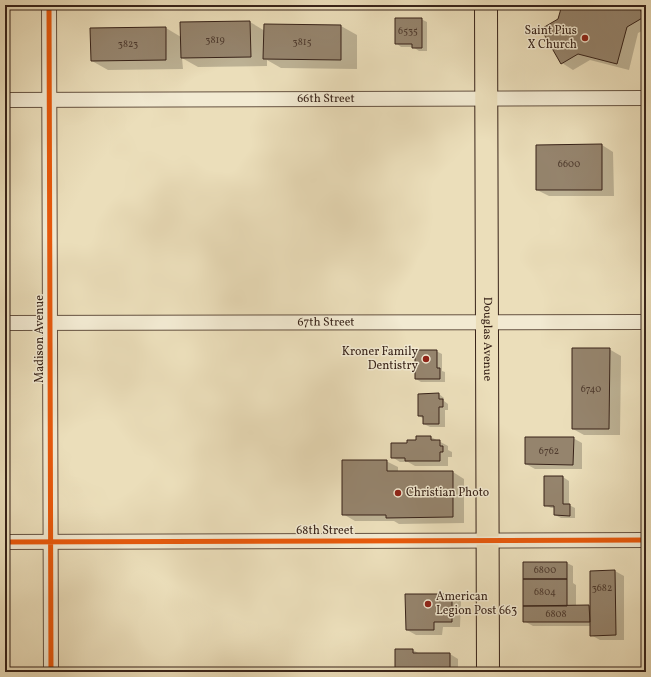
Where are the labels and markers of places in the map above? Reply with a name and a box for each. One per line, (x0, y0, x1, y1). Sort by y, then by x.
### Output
place label: Saint Pius X Church (525, 23, 577, 53)
marker: Saint Pius X Church (580, 33, 590, 43)
place label: Kroner Family Dentistry (342, 344, 419, 374)
marker: Kroner Family Dentistry (421, 354, 431, 364)
place label: Christian Photo (406, 485, 489, 501)
marker: Christian Photo (393, 488, 403, 498)
place label: American Legion Post 663 (436, 589, 517, 619)
marker: American Legion Post 663 (423, 599, 433, 609)

